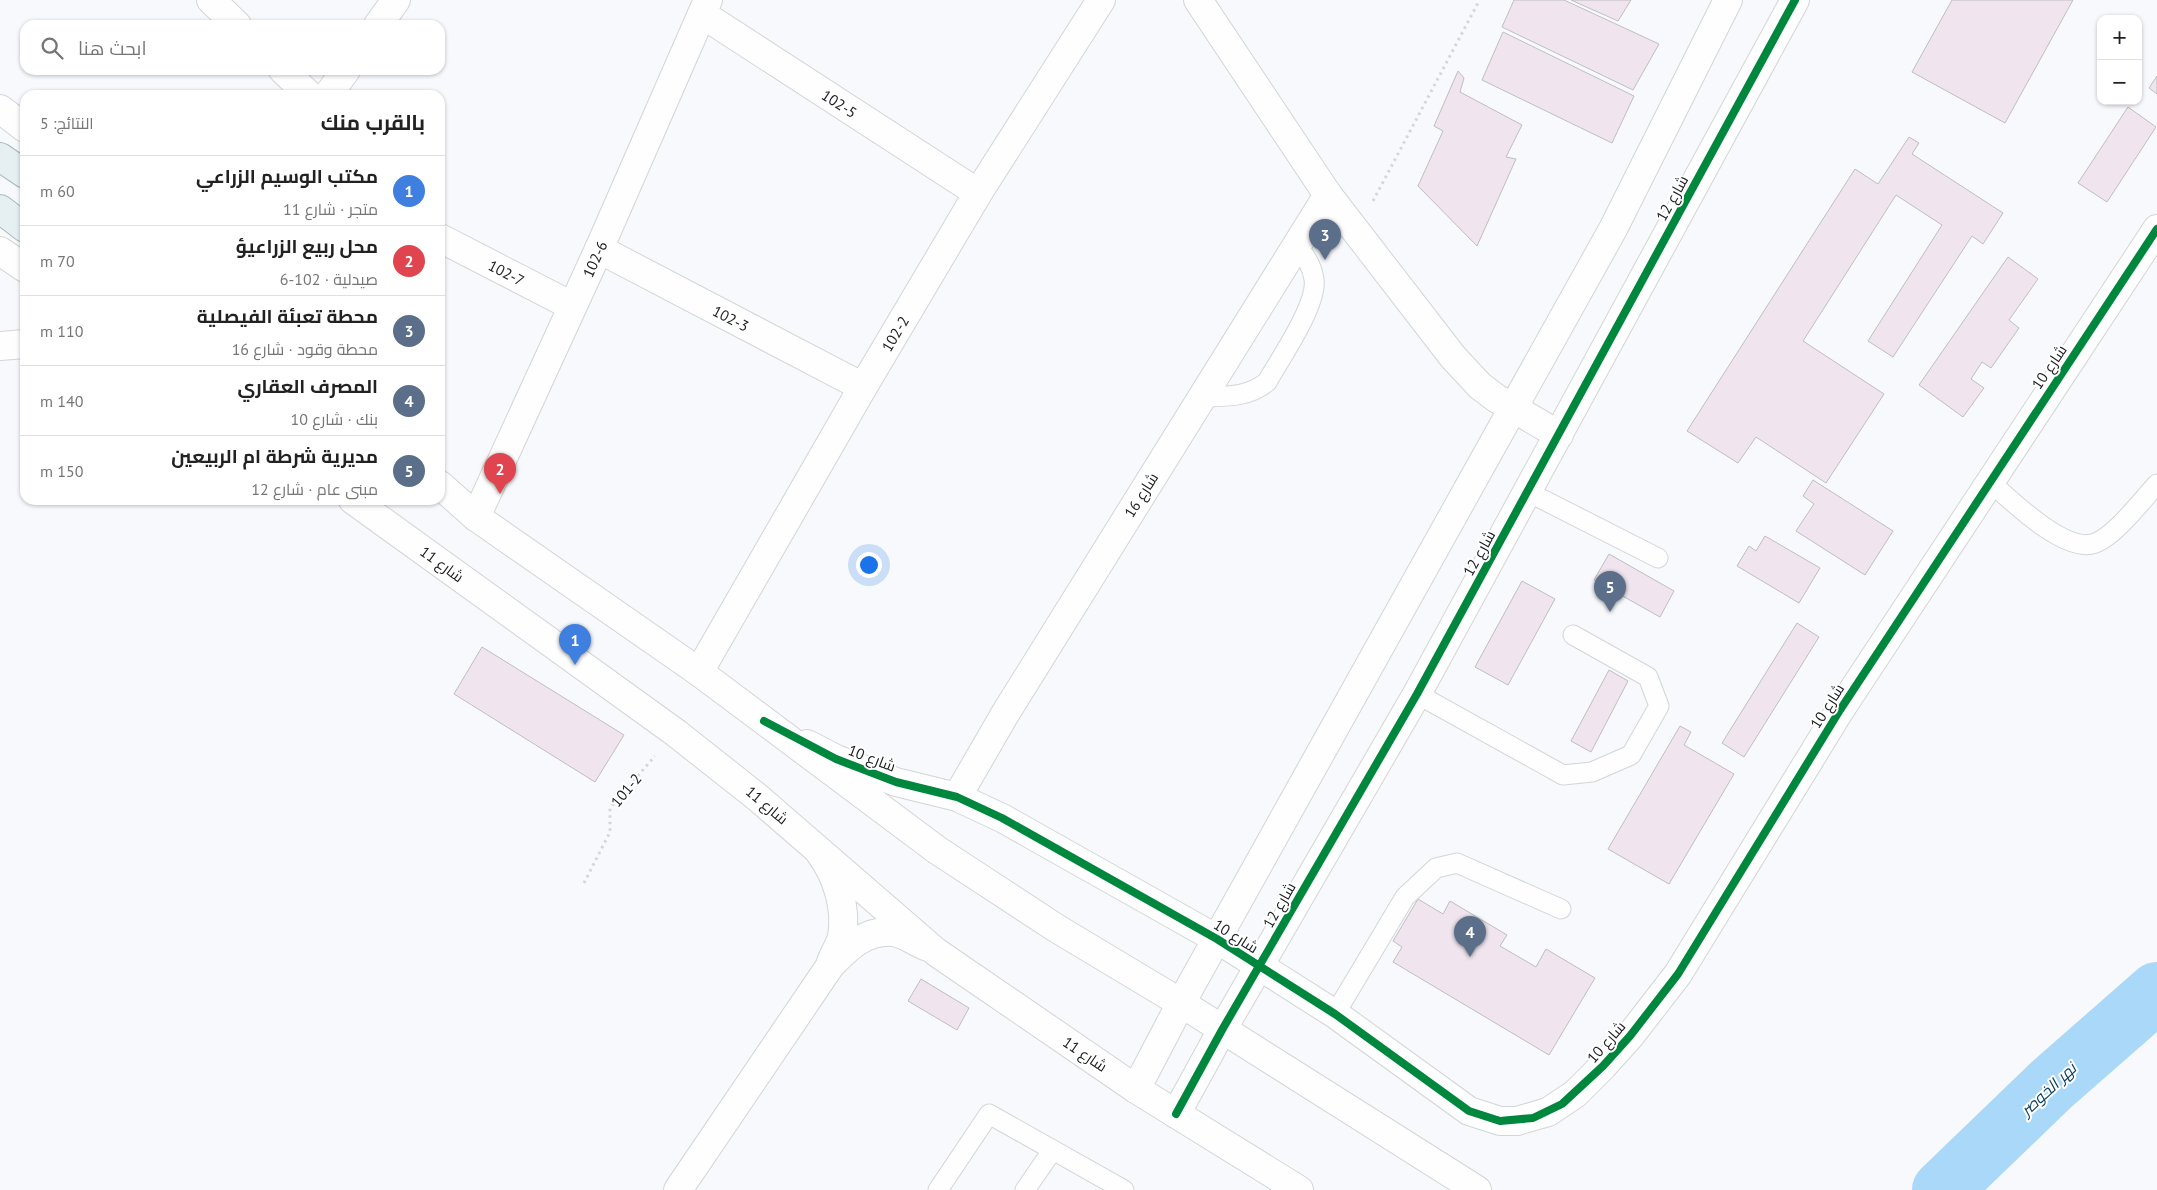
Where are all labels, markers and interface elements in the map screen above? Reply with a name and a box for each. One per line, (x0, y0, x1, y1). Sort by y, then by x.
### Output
map controls (2097, 15, 2142, 105)
button: + (2097, 15, 2142, 60)
search box (20, 20, 445, 75)
icon: search (38, 34, 66, 62)
text: ابحث هنا (78, 36, 147, 60)
button: − (2097, 60, 2142, 105)
street label: 102-5 (818, 85, 861, 122)
text: بالقرب منك (321, 109, 425, 136)
text: النتائج: 5 (40, 113, 94, 133)
text: مكتب الوسيم الزراعي (196, 164, 378, 188)
street label: شارع 12 (1652, 172, 1694, 225)
text: 60 m (40, 181, 75, 201)
text: 1 (404, 181, 414, 201)
text: متجر · شارع 11 (283, 199, 378, 219)
pin: 3 (1309, 219, 1341, 260)
text: محل ربيع الزراعيؤ (236, 234, 378, 258)
street label: 102-6 (578, 238, 611, 280)
text: 70 m (40, 251, 75, 271)
text: 2 (404, 251, 414, 271)
street label: 102-7 (485, 255, 528, 290)
text: صيدلية · 102-6 (280, 269, 378, 289)
street label: 102-3 (710, 301, 752, 335)
text: محطة تعبئة الفيصلية (197, 304, 378, 328)
street label: 102-2 (877, 312, 913, 355)
text: 110 m (40, 321, 83, 341)
text: 3 (404, 321, 414, 341)
text: محطة وقود · شارع 16 (232, 339, 378, 359)
street label: شارع 10 (2027, 341, 2072, 394)
text: المصرف العقاري (237, 374, 378, 398)
text: 140 m (40, 391, 83, 411)
text: 4 (404, 391, 414, 411)
text: بنك · شارع 10 (290, 409, 378, 429)
text: مديرية شرطة ام الربيعين (171, 444, 378, 468)
pin: 2 (484, 453, 516, 494)
text: 150 m (40, 461, 83, 481)
text: 5 (404, 461, 414, 481)
street label: شارع 16 (1120, 469, 1164, 522)
text: مبنى عام · شارع 12 (251, 479, 378, 499)
street label: شارع 12 (1459, 527, 1501, 580)
street label: شارع 11 (415, 542, 468, 588)
your location (856, 552, 882, 578)
pin: 5 (1594, 571, 1626, 612)
pin: 1 (559, 624, 591, 665)
street label: شارع 10 (1806, 680, 1850, 733)
street label: شارع 10 (845, 740, 898, 778)
street label: 101-2 (606, 769, 646, 811)
street label: شارع 11 (741, 782, 792, 830)
street label: شارع 12 (1258, 879, 1301, 932)
street label: شارع 10 (1209, 915, 1262, 959)
pin: 4 (1454, 916, 1486, 957)
street label: شارع 10 (1583, 1017, 1631, 1068)
street label: شارع 11 (1058, 1032, 1111, 1077)
water label: نهر الخوصر (2015, 1057, 2081, 1121)

